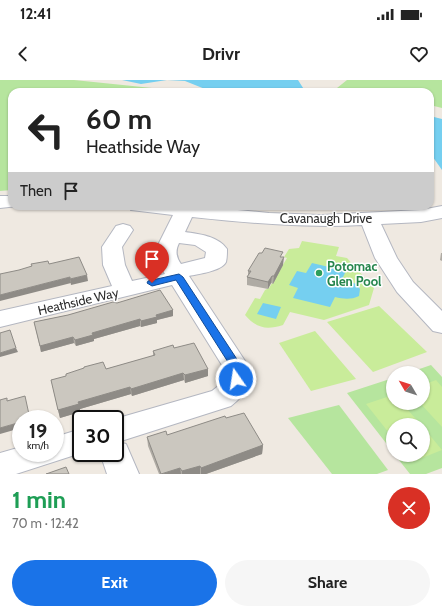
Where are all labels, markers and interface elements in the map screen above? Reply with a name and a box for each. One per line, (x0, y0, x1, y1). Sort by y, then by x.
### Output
text: 12:41 (20, 5, 52, 23)
icon: back (12, 43, 34, 65)
text: Drivr (202, 43, 240, 65)
icon: heart (408, 43, 430, 65)
text: 60 m (86, 102, 152, 136)
icon: left (20, 104, 72, 156)
text: Heathside Way (86, 136, 200, 158)
icon: arrive (60, 180, 82, 202)
text: Then (20, 182, 52, 200)
street label: Cavanaugh Drive (280, 210, 373, 226)
pin (135, 242, 169, 283)
icon: arrive (141, 248, 163, 270)
place label: Potomac Glen Pool (327, 258, 382, 289)
marker: Potomac Glen Pool (314, 268, 324, 278)
street label: Heathside Way (36, 284, 120, 318)
position arrow (215, 358, 257, 400)
north arrow (386, 366, 430, 410)
map controls (386, 366, 430, 462)
speed limit sign: 30 (72, 410, 124, 462)
button: search (386, 418, 430, 462)
text: 19 (29, 419, 47, 443)
text: km/h (27, 439, 49, 452)
text: 1 min (12, 485, 66, 514)
button: close (388, 487, 430, 529)
text: 70 m · 12:42 (12, 515, 79, 531)
button: Exit (12, 560, 217, 606)
button: Share (225, 560, 430, 606)

